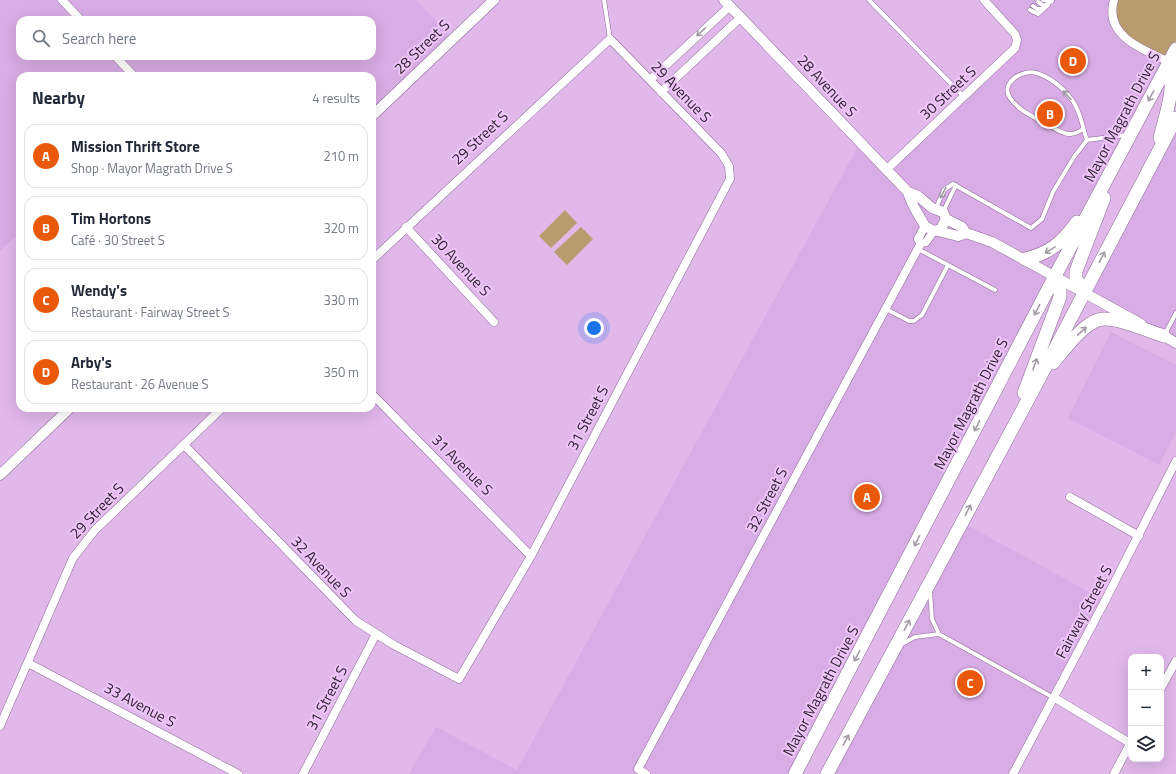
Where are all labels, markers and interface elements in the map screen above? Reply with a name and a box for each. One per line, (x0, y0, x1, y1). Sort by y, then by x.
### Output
street label: 28 Street S (388, 14, 455, 79)
search box (16, 16, 376, 60)
icon: search (30, 27, 52, 49)
text: Search here (62, 27, 136, 50)
one-way arrow (697, 27, 707, 36)
pin: D (1060, 46, 1086, 76)
street label: Mayor Magrath Drive S (1077, 47, 1166, 186)
street label: 28 Avenue S (792, 49, 863, 122)
street label: 29 Avenue S (646, 55, 717, 128)
street label: 30 Street S (914, 60, 981, 125)
text: Nearby (32, 85, 85, 111)
text: 4 results (312, 88, 360, 108)
one-way arrow (1063, 89, 1072, 100)
one-way arrow (1147, 90, 1154, 102)
pin: B (1037, 99, 1063, 129)
street label: 29 Street S (446, 105, 513, 170)
text: Mission Thrift Store (71, 135, 200, 158)
text: A (42, 146, 50, 166)
text: 210 m (323, 146, 359, 166)
text: Shop · Mayor Magrath Drive S (71, 158, 233, 178)
one-way arrow (939, 187, 947, 199)
text: Tim Hortons (71, 207, 151, 230)
text: B (42, 218, 50, 238)
text: 320 m (323, 218, 359, 238)
street label: 30 Avenue S (426, 228, 497, 301)
text: Café · 30 Street S (71, 230, 165, 250)
one-way arrow (1044, 246, 1056, 254)
one-way arrow (1099, 252, 1107, 264)
text: Wendy's (71, 279, 127, 302)
text: C (42, 290, 50, 310)
text: 330 m (323, 290, 359, 310)
text: Restaurant · Fairway Street S (71, 302, 230, 322)
one-way arrow (1033, 304, 1040, 316)
your location (584, 318, 604, 338)
one-way arrow (1077, 327, 1087, 336)
street label: Mayor Magrath Drive S (927, 334, 1014, 474)
text: Arby's (71, 351, 112, 374)
one-way arrow (1031, 358, 1039, 370)
text: D (42, 362, 50, 382)
text: 350 m (323, 362, 359, 382)
text: Restaurant · 26 Avenue S (71, 374, 209, 394)
street label: 31 Street S (561, 381, 614, 454)
one-way arrow (973, 420, 980, 432)
street label: 31 Avenue S (426, 429, 498, 501)
street label: 32 Street S (740, 463, 793, 536)
street label: 29 Street S (64, 477, 129, 544)
pin: A (854, 482, 880, 512)
one-way arrow (965, 504, 973, 516)
street label: 32 Avenue S (286, 530, 357, 603)
one-way arrow (913, 535, 921, 547)
street label: Fairway Street S (1049, 561, 1118, 663)
one-way arrow (904, 619, 911, 631)
street label: Mayor Magrath Drive S (776, 621, 865, 760)
one-way arrow (853, 650, 860, 662)
map controls (1128, 654, 1164, 762)
button: + (1128, 654, 1164, 690)
street label: 31 Street S (300, 661, 353, 734)
pin: C (957, 668, 983, 698)
street label: 33 Avenue S (100, 676, 180, 733)
button: − (1128, 690, 1164, 726)
button: layers (1128, 726, 1164, 762)
one-way arrow (843, 734, 850, 746)

